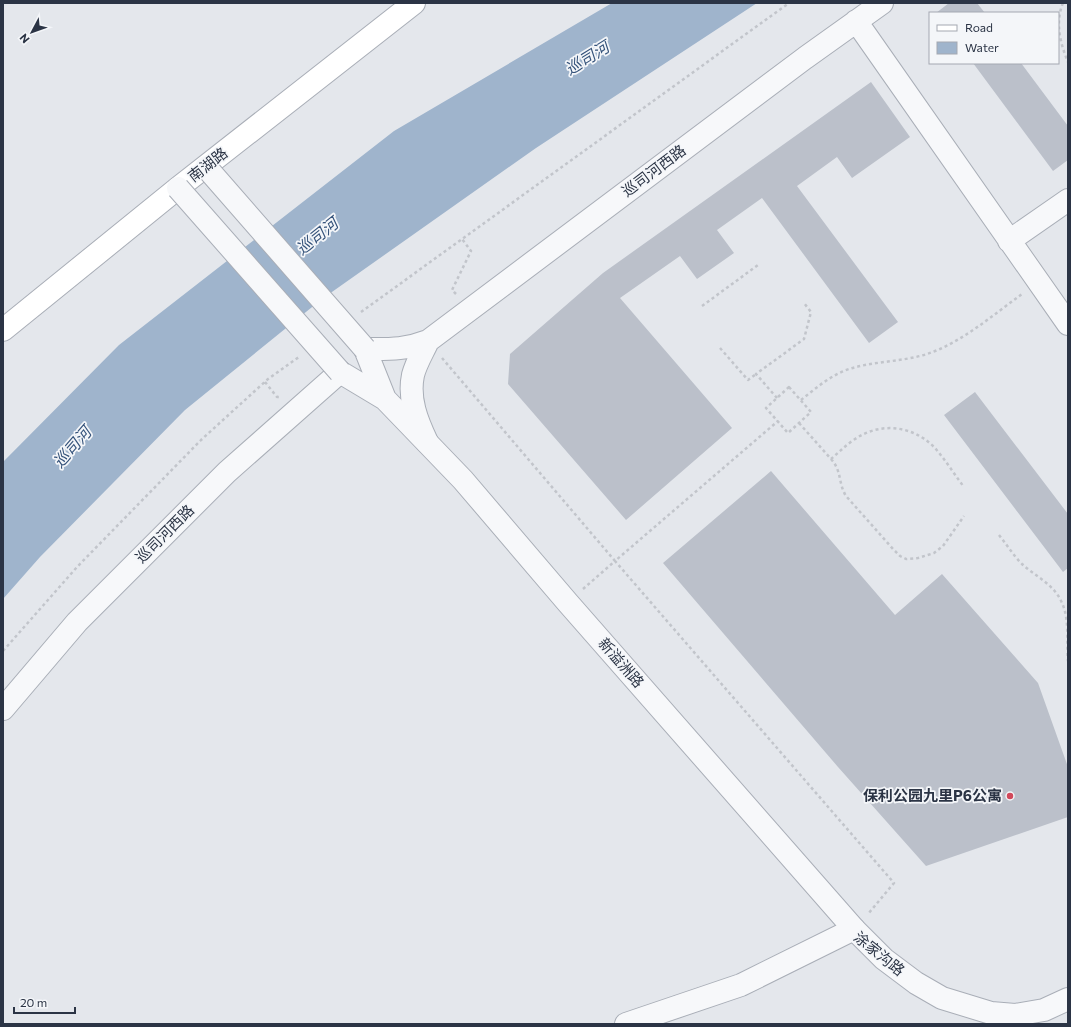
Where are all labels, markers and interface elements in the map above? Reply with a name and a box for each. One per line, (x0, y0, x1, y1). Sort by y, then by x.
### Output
north arrow (12, 12, 52, 52)
legend (929, 12, 1059, 64)
text: Road (965, 20, 993, 34)
text: N (16, 32, 32, 46)
water label: 巡司河 (561, 35, 615, 78)
text: Water (965, 40, 999, 54)
street label: 巡司河西路 (618, 140, 689, 200)
street label: 南湖路 (184, 143, 231, 185)
water label: 巡司河 (292, 211, 344, 258)
water label: 巡司河 (49, 420, 97, 471)
street label: 巡司河西路 (131, 500, 197, 566)
street label: 新溢洲路 (595, 634, 648, 691)
place label: 保利公园九里P6公寓 (863, 786, 1002, 804)
marker: 保利公园九里P6公寓 (1005, 791, 1015, 801)
street label: 涂家沟路 (851, 927, 909, 979)
scale bar (14, 989, 75, 1015)
text: 20 m (20, 995, 47, 1009)

